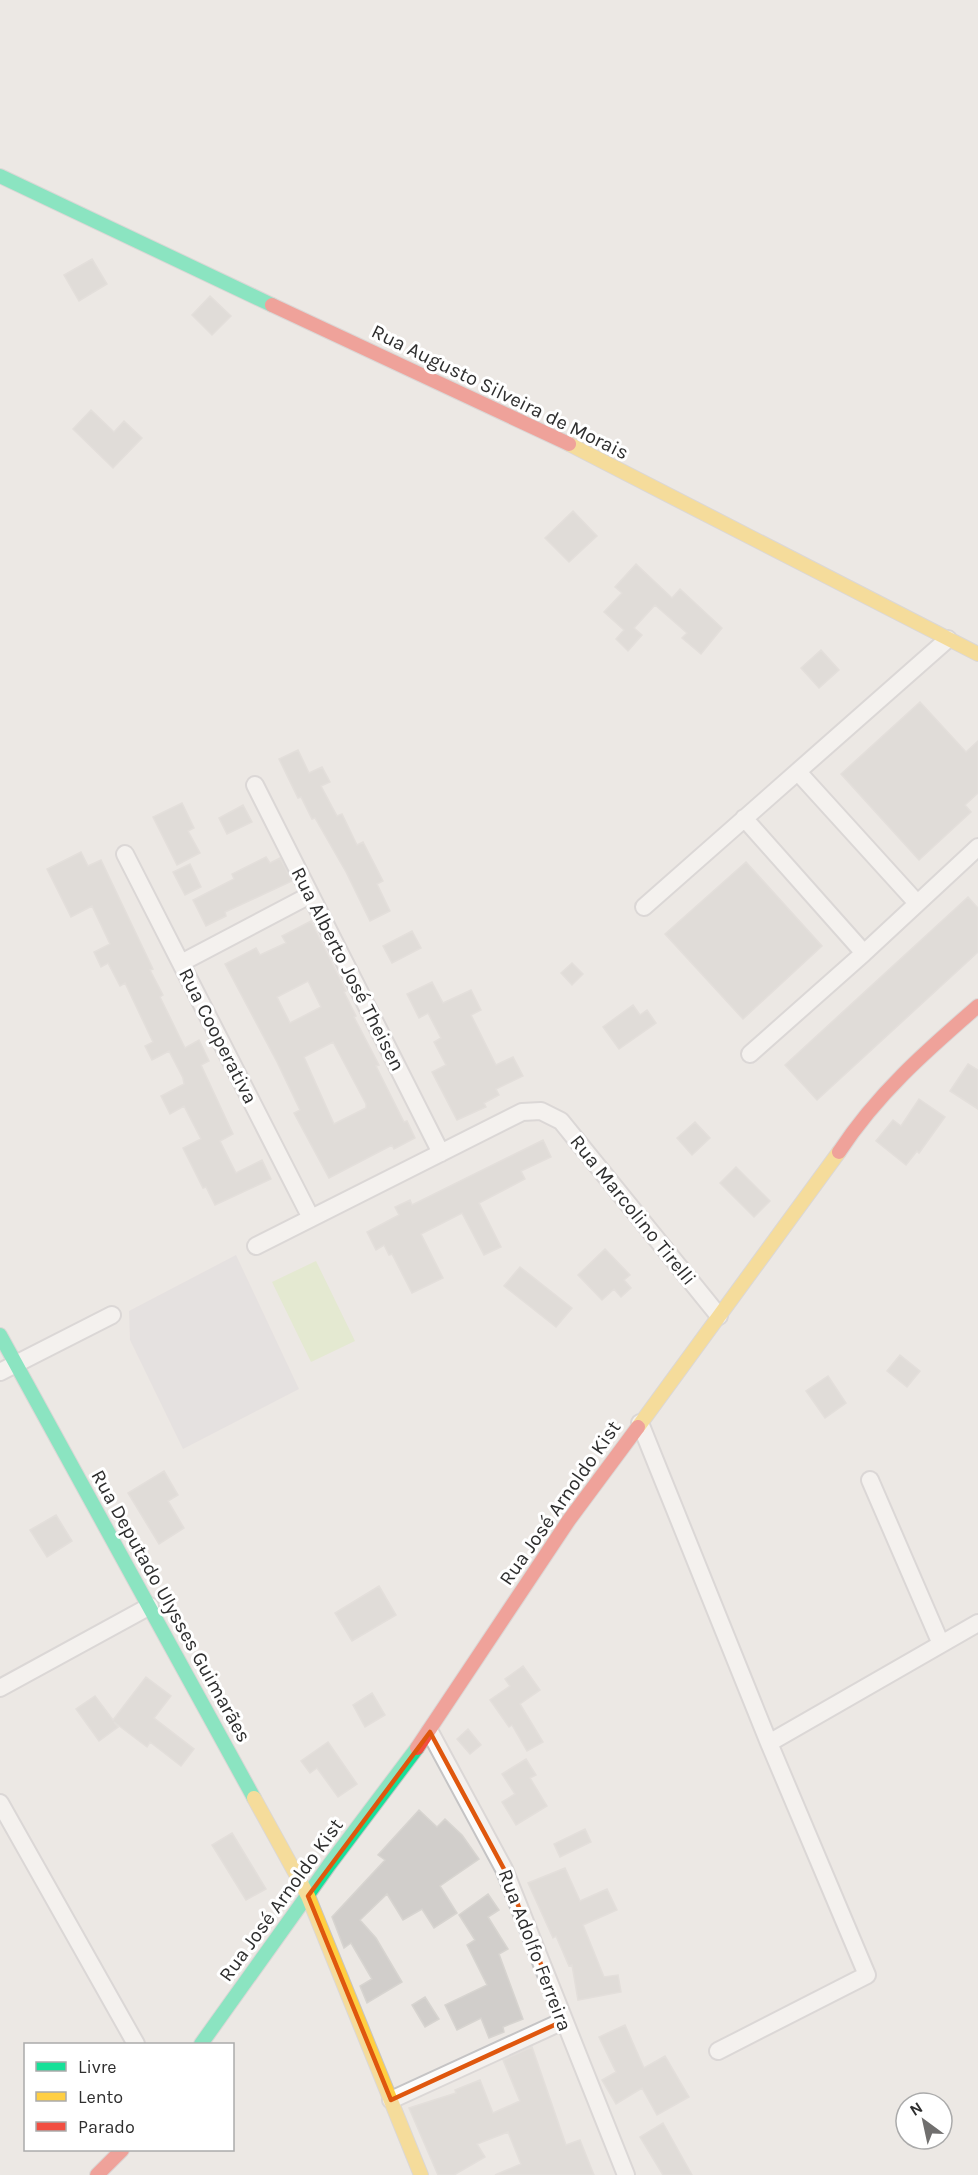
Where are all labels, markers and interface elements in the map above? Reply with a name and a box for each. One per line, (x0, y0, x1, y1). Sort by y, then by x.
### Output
street label: Rua Augusto Silveira de Morais (368, 320, 632, 464)
street label: Rua Alberto José Theisen (287, 863, 409, 1075)
street label: Rua Cooperativa (174, 964, 262, 1108)
street label: Rua Marcolino Tirelli (565, 1130, 701, 1290)
street label: Rua José Arnoldo Kist (494, 1416, 626, 1590)
street label: Rua Deputado Ulysses Guimarães (86, 1466, 256, 1746)
street label: Rua José Arnoldo Kist (214, 1814, 348, 1986)
street label: Rua Adolfo Ferreira (494, 1866, 576, 2034)
legend (24, 2043, 234, 2151)
text: Livre (78, 2056, 117, 2078)
text: Lento (78, 2086, 123, 2108)
north arrow (894, 2091, 954, 2151)
text: N (906, 2098, 926, 2120)
text: Parado (78, 2116, 135, 2138)

